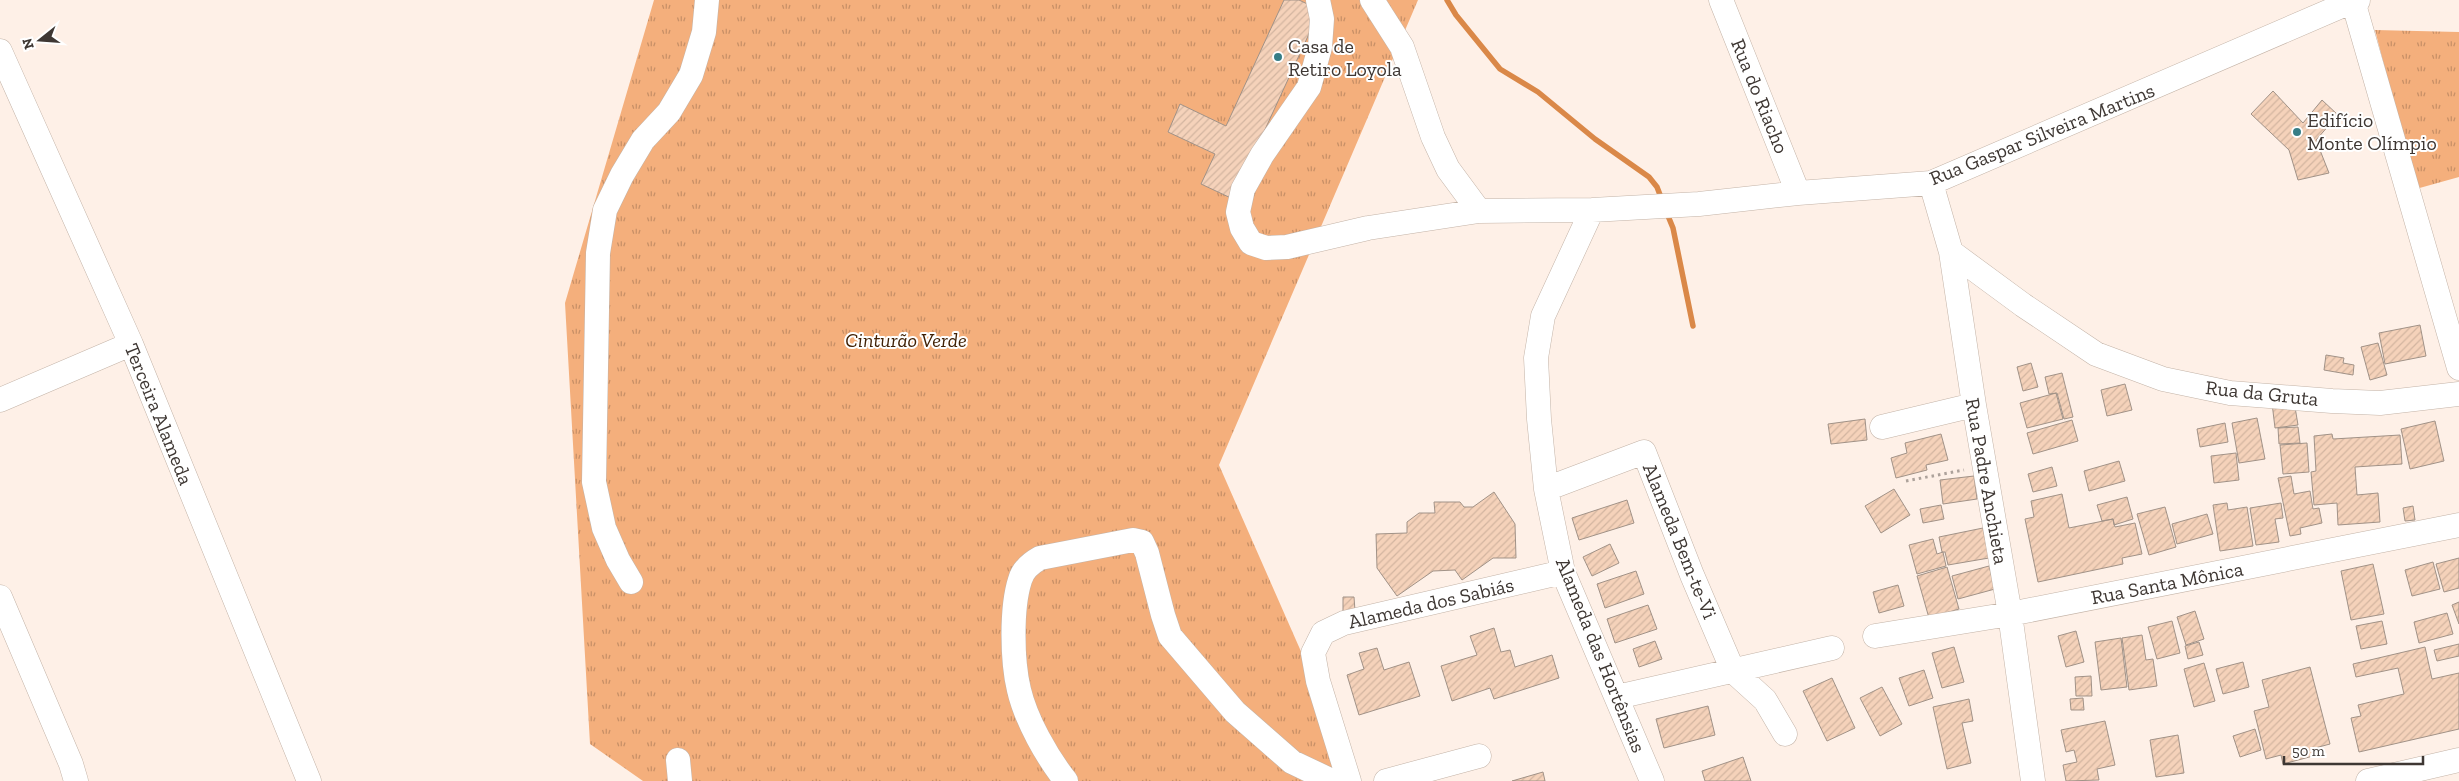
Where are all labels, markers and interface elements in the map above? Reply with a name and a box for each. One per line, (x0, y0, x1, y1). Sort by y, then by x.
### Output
north arrow (15, 15, 65, 65)
place label: Casa de Retiro Loyola (1288, 34, 1402, 81)
street label: Rua do Riacho (1726, 35, 1794, 157)
text: N (18, 36, 38, 51)
marker: Casa de Retiro Loyola (1272, 51, 1284, 63)
street label: Rua Gaspar Silveira Martins (1926, 78, 2158, 190)
place label: Edifício Monte Olímpio (2307, 108, 2437, 155)
marker: Edifício Monte Olímpio (2291, 126, 2303, 138)
park label: Cinturão Verde (845, 328, 967, 352)
street label: Terceira Alameda (120, 340, 198, 489)
street label: Rua da Gruta (2204, 375, 2320, 411)
street label: Rua Padre Anchieta (1961, 396, 2014, 566)
street label: Alameda Bem-te-Vi (1638, 460, 1722, 623)
street label: Alameda das Hortênsias (1551, 554, 1651, 756)
street label: Rua Santa Mônica (2089, 556, 2245, 610)
street label: Alameda dos Sabiás (1346, 572, 1516, 634)
scale bar (2284, 734, 2423, 766)
text: 50 m (2292, 742, 2325, 760)

